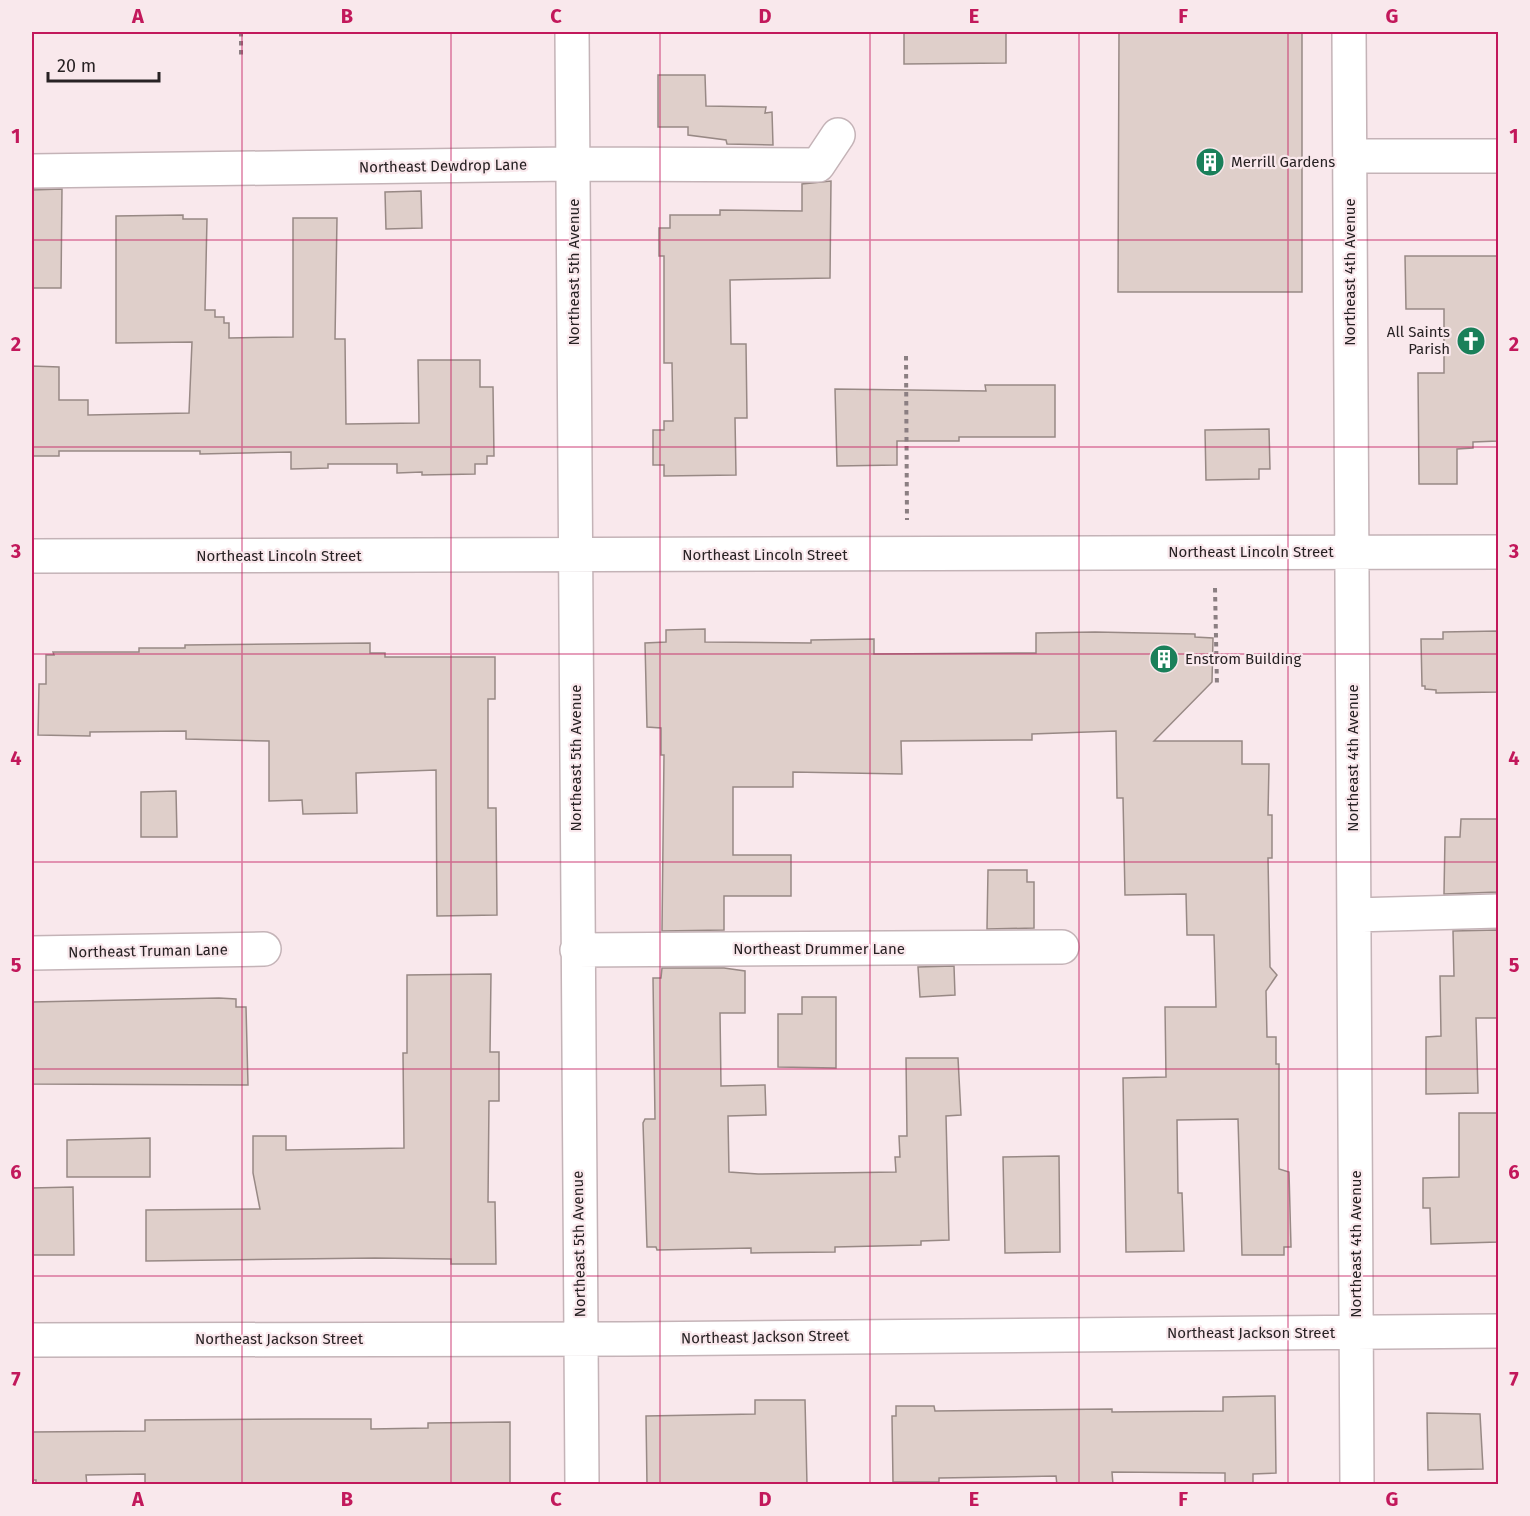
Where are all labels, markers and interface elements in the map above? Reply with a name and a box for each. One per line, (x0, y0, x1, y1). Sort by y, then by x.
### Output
text: A (131, 4, 145, 28)
text: B (341, 4, 353, 28)
text: C (550, 4, 562, 28)
text: D (758, 4, 772, 28)
text: E (969, 4, 979, 28)
text: F (1178, 4, 1188, 28)
text: G (1386, 4, 1398, 28)
scale bar (48, 45, 159, 83)
text: 20 m (57, 55, 96, 77)
text: 1 (11, 124, 21, 148)
text: 1 (1509, 124, 1519, 148)
building icon: Merrill Gardens (1194, 146, 1226, 178)
place label: Merrill Gardens (1231, 153, 1335, 171)
street label: Northeast Dewdrop Lane (359, 156, 527, 176)
street label: Northeast 4th Avenue (1341, 198, 1359, 346)
street label: Northeast 5th Avenue (565, 199, 583, 345)
place label: All Saints Parish (1387, 323, 1450, 358)
church icon: All Saints Parish (1455, 325, 1487, 357)
text: 2 (11, 332, 21, 356)
text: 2 (1509, 332, 1519, 356)
text: 3 (10, 539, 21, 563)
text: 3 (1508, 539, 1519, 563)
street label: Northeast Lincoln Street (1168, 543, 1334, 561)
street label: Northeast Lincoln Street (682, 546, 848, 564)
street label: Northeast Lincoln Street (196, 547, 362, 565)
building icon: Enstrom Building (1148, 643, 1180, 675)
place label: Enstrom Building (1185, 650, 1301, 668)
street label: Northeast 4th Avenue (1344, 684, 1362, 832)
street label: Northeast 5th Avenue (567, 685, 585, 831)
text: 4 (10, 746, 22, 770)
text: 4 (1508, 746, 1520, 770)
street label: Northeast Drummer Lane (733, 940, 905, 958)
street label: Northeast Truman Lane (68, 941, 228, 961)
text: 5 (11, 953, 22, 977)
text: 5 (1509, 953, 1520, 977)
text: 6 (10, 1160, 22, 1184)
text: 6 (1508, 1160, 1520, 1184)
street label: Northeast 5th Avenue (569, 1170, 589, 1318)
street label: Northeast 4th Avenue (1347, 1170, 1365, 1318)
street label: Northeast Jackson Street (1167, 1324, 1336, 1342)
street label: Northeast Jackson Street (681, 1327, 850, 1347)
street label: Northeast Jackson Street (195, 1330, 364, 1348)
text: 7 (11, 1367, 21, 1391)
text: 7 (1509, 1367, 1519, 1391)
text: A (131, 1487, 145, 1511)
text: B (341, 1487, 353, 1511)
text: C (550, 1487, 562, 1511)
text: D (758, 1487, 772, 1511)
text: E (969, 1487, 979, 1511)
text: F (1178, 1487, 1188, 1511)
text: G (1386, 1487, 1398, 1511)

